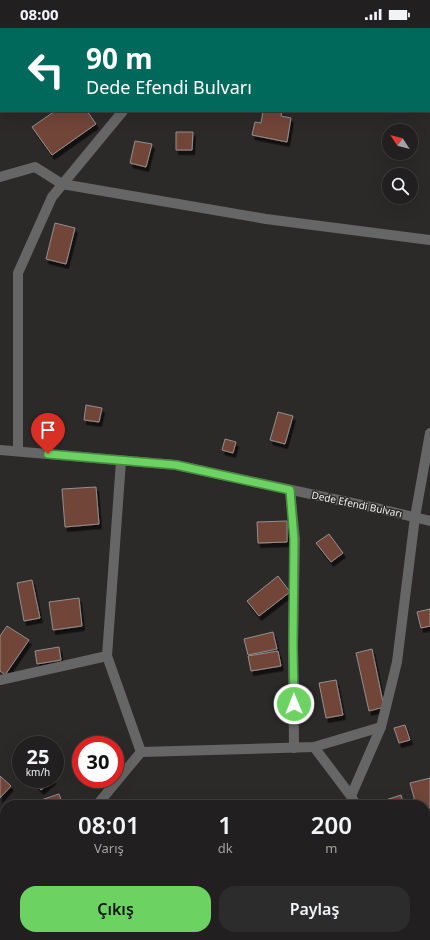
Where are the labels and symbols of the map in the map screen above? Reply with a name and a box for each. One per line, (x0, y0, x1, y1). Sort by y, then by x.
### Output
north arrow (382, 124, 418, 160)
pin (31, 413, 65, 454)
street label: Dede Efendi Bulvarı (310, 488, 404, 520)
position arrow (273, 683, 315, 725)
speed limit sign: 30 (72, 736, 124, 788)

